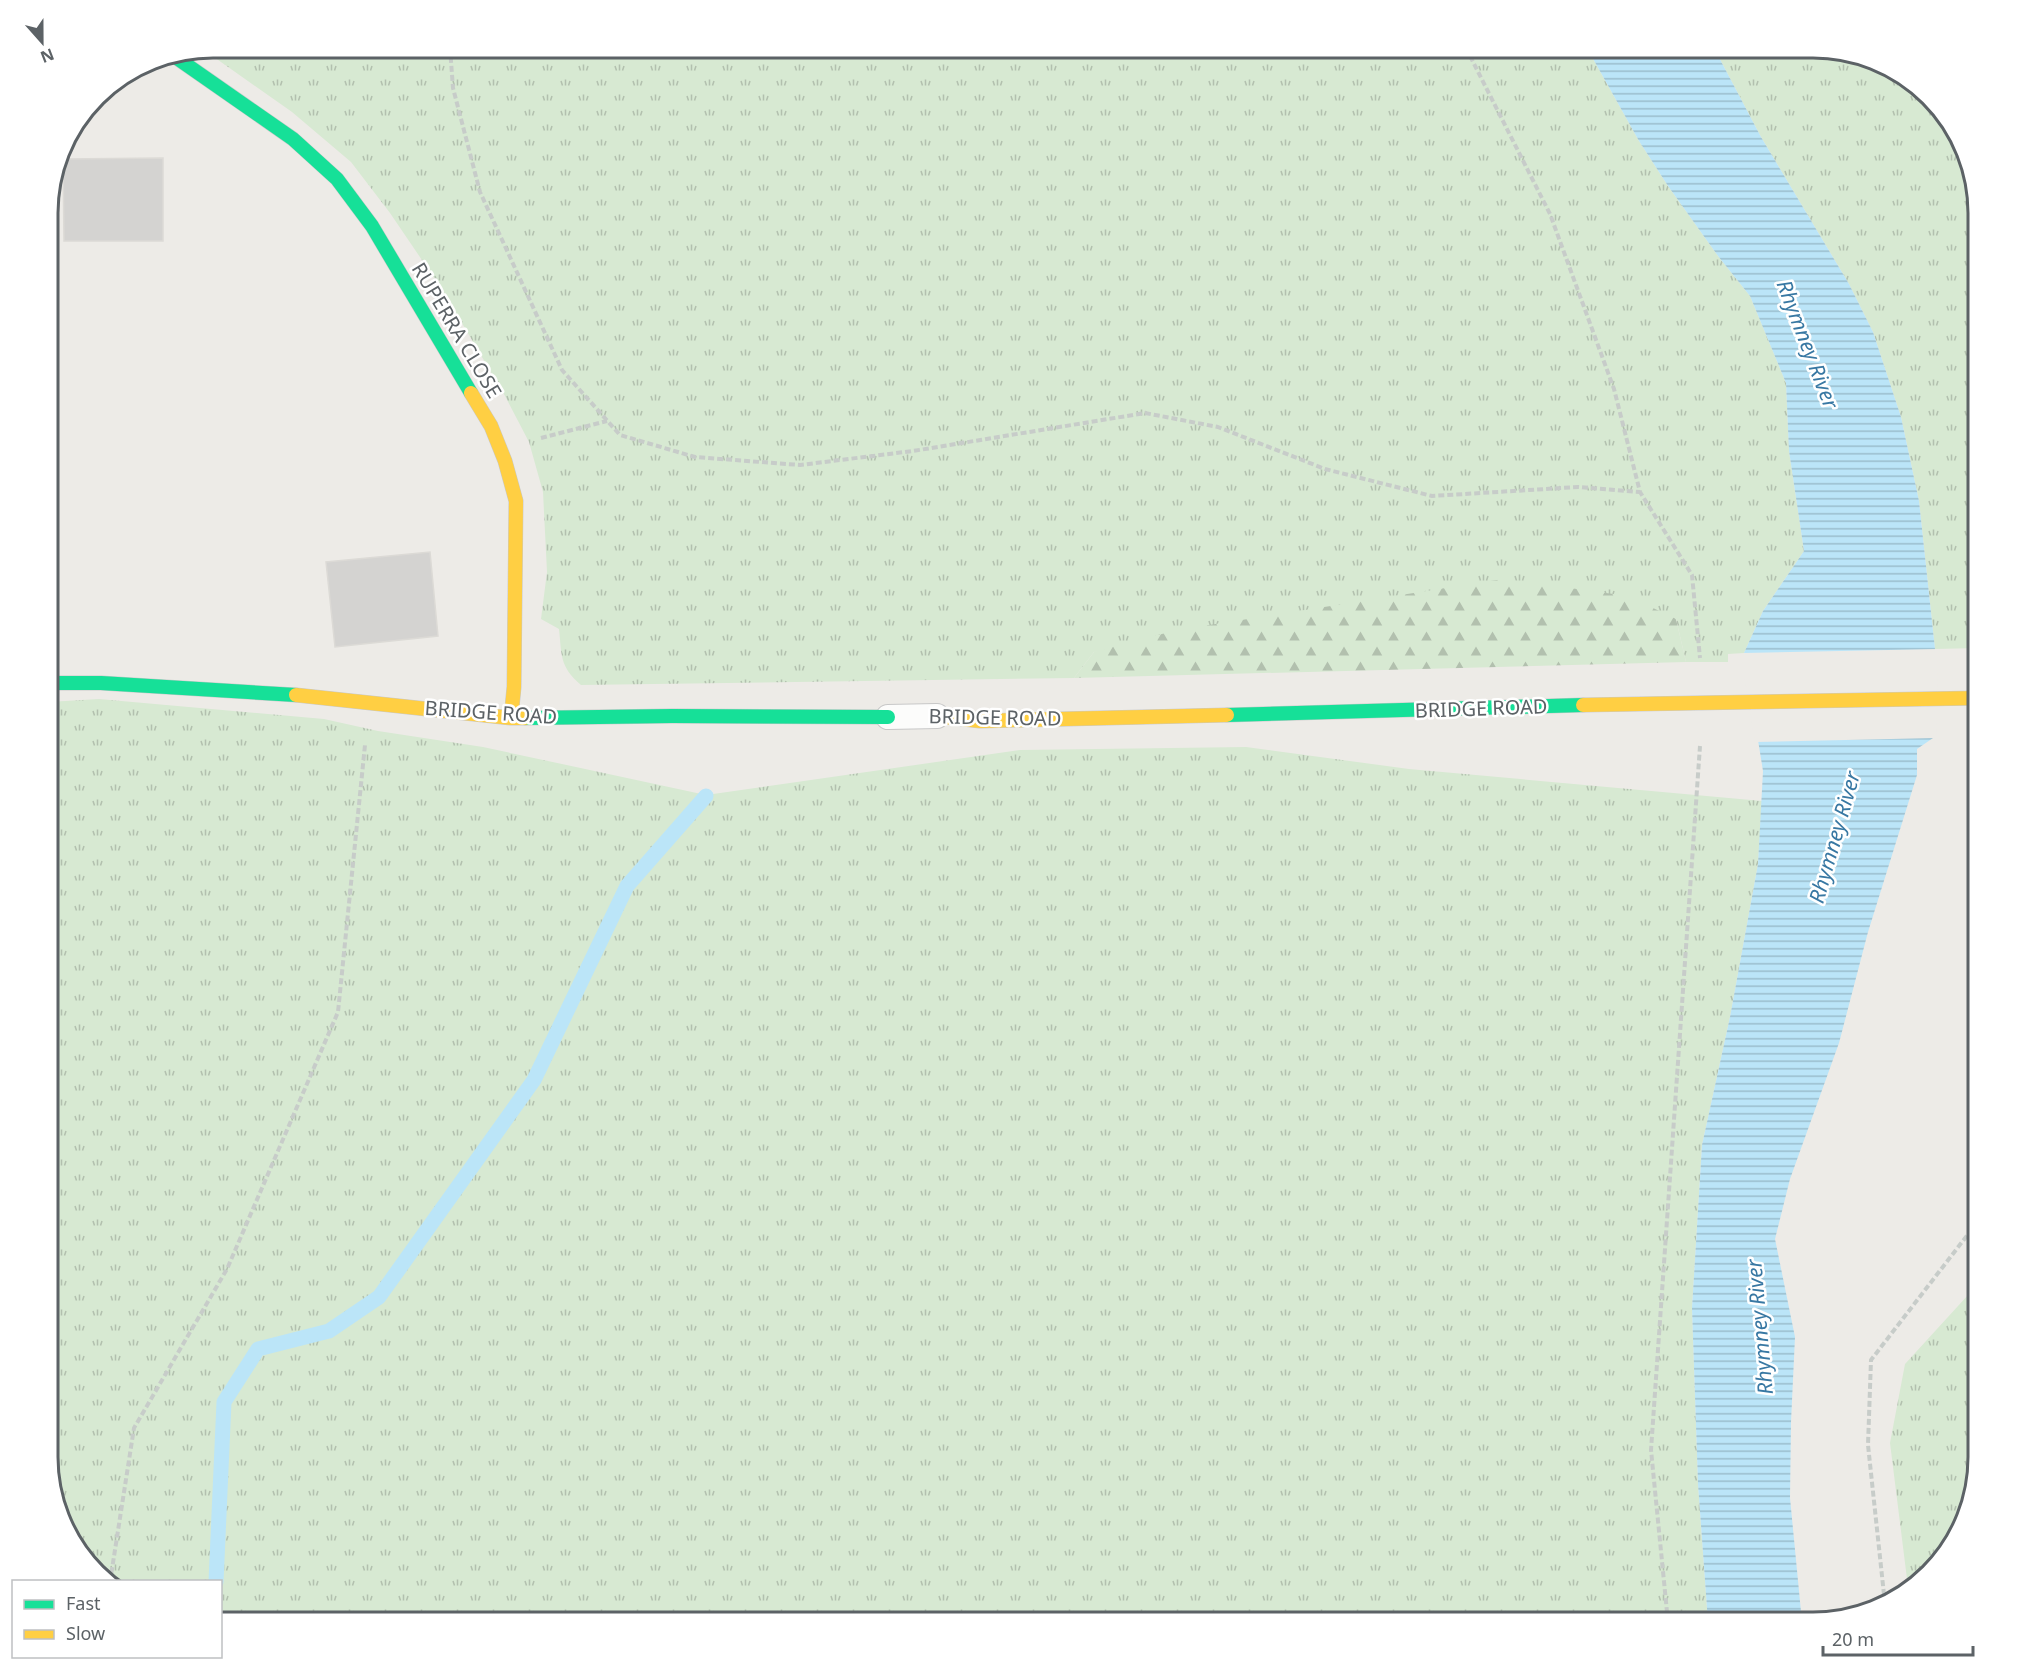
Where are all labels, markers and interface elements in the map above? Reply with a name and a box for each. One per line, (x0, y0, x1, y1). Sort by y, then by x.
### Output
north arrow (12, 12, 72, 72)
text: N (37, 43, 57, 69)
street label: RUPERRA CLOSE (406, 257, 508, 403)
water label: Rhymney River (1771, 276, 1846, 414)
street label: BRIDGE ROAD (1414, 692, 1548, 724)
street label: BRIDGE ROAD (424, 694, 558, 730)
street label: BRIDGE ROAD (928, 702, 1062, 732)
water label: Rhymney River (1802, 766, 1867, 906)
water label: Rhymney River (1739, 1256, 1779, 1396)
legend (12, 1580, 222, 1658)
text: Fast (66, 1591, 101, 1615)
scale bar (1823, 1619, 1973, 1657)
text: Slow (66, 1621, 105, 1645)
text: 20 m (1832, 1627, 1874, 1651)

